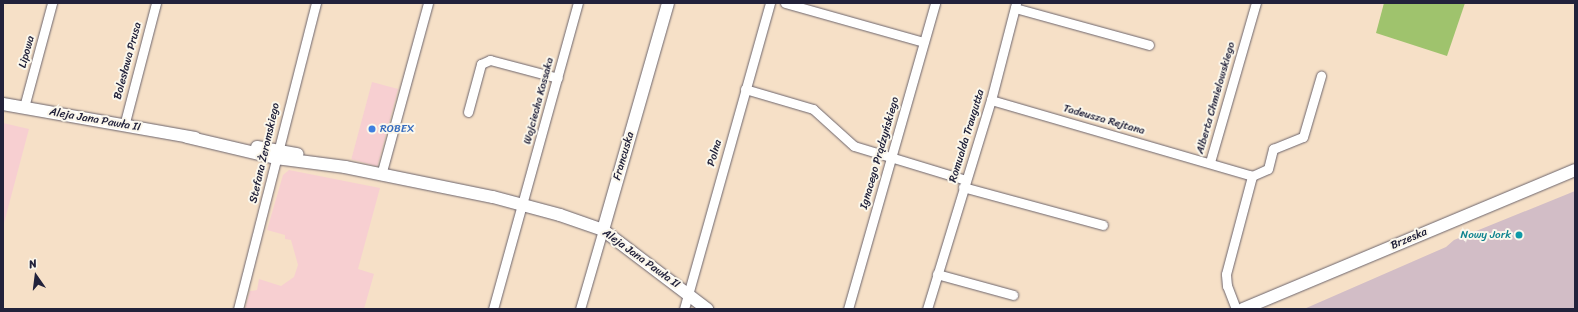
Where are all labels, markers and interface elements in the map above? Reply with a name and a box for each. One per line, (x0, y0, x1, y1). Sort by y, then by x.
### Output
street label: Bolesława Prusa (111, 21, 145, 101)
street label: Lipowa (16, 35, 38, 69)
street label: Alberta Chmielowskiego (1194, 40, 1238, 156)
street label: Wojciecha Kossaka (521, 56, 557, 146)
street label: Romualda Traugutta (947, 88, 987, 184)
street label: Ignacego Prądzyńskiego (858, 95, 902, 211)
street label: Stefana Żeromskiego (247, 102, 283, 204)
street label: Tadeusza Rejtana (1062, 102, 1146, 138)
street label: Aleja Jana Pawła II (48, 105, 142, 135)
place label: ROBEX (380, 122, 414, 136)
marker: ROBEX (367, 124, 377, 134)
street label: Francuska (611, 130, 637, 182)
street label: Polna (705, 138, 725, 168)
street label: Brzeska (1389, 225, 1429, 253)
street label: Aleja Jana Pawła II (600, 226, 682, 292)
place label: Nowy Jork (1461, 228, 1511, 242)
marker: Nowy Jork (1514, 230, 1524, 240)
text: N (27, 254, 39, 274)
north arrow (16, 256, 56, 296)

